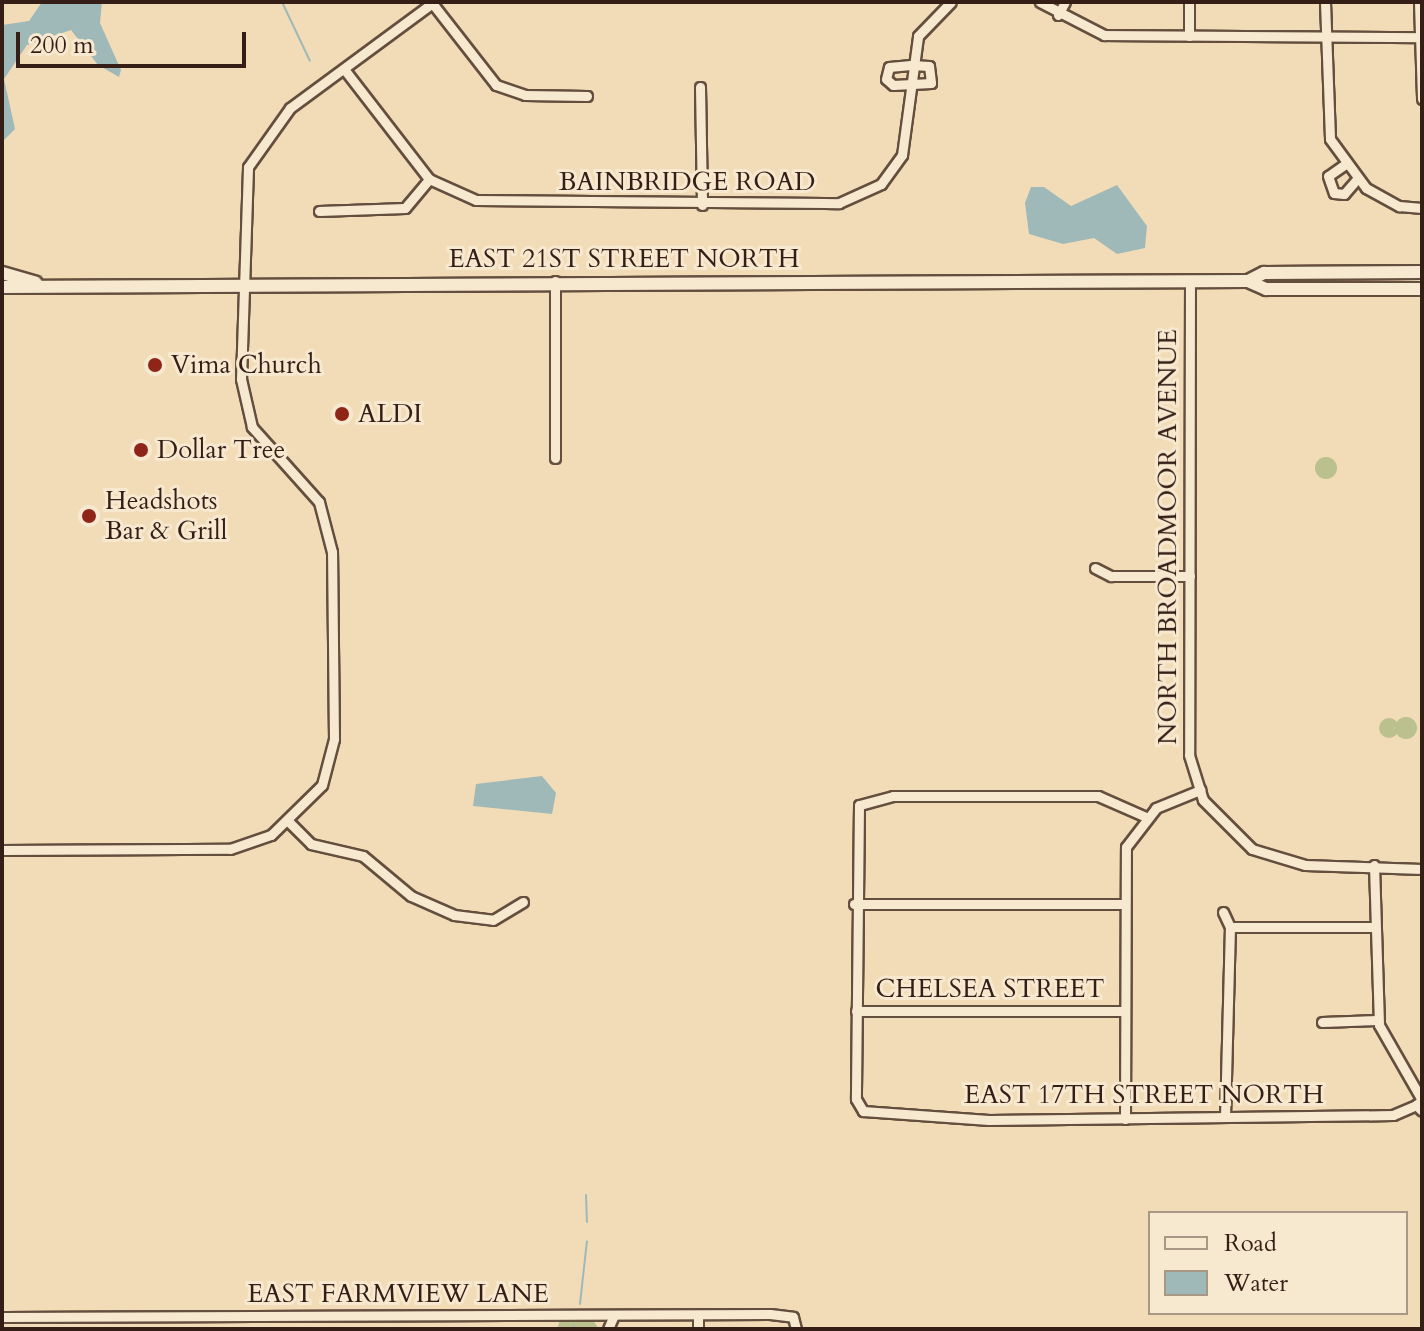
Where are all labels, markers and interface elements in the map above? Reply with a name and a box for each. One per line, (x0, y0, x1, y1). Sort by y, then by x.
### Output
scale bar (20, 16, 250, 66)
text: 200 m (30, 29, 94, 62)
street label: BAINBRIDGE ROAD (559, 166, 815, 198)
street label: EAST 21ST STREET NORTH (448, 243, 800, 275)
street label: NORTH BROADMOOR AVENUE (1152, 329, 1184, 745)
place label: Vima Church (171, 349, 322, 381)
marker: Vima Church (146, 356, 164, 374)
place label: ALDI (358, 398, 422, 430)
marker: ALDI (333, 405, 351, 423)
place label: Dollar Tree (157, 434, 285, 466)
marker: Dollar Tree (132, 441, 150, 459)
place label: Headshots Bar & Grill (105, 485, 227, 546)
marker: Headshots Bar & Grill (80, 507, 98, 525)
street label: CHELSEA STREET (875, 973, 1105, 1005)
street label: EAST 17TH STREET NORTH (964, 1079, 1324, 1111)
legend (1148, 1211, 1408, 1315)
text: Road (1224, 1227, 1277, 1260)
text: Water (1224, 1267, 1288, 1300)
street label: EAST FARMVIEW LANE (247, 1278, 549, 1310)

